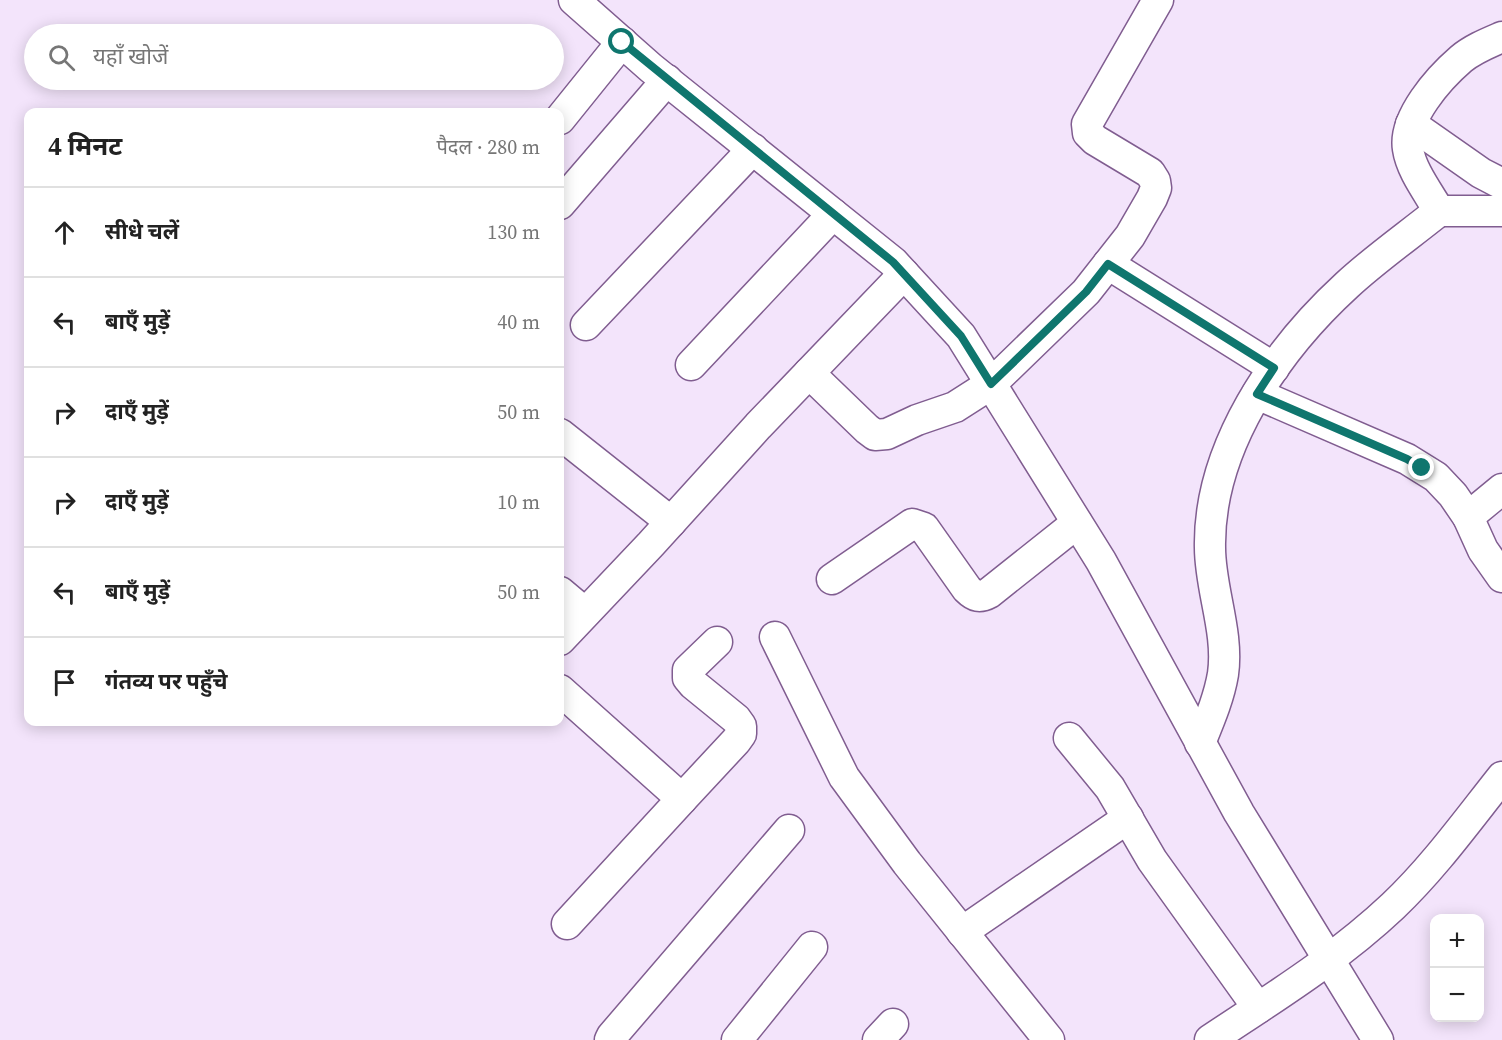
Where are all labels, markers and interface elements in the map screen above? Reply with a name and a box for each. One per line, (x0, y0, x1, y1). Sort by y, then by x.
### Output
search box (24, 24, 564, 90)
route start (608, 28, 634, 54)
icon: search (45, 41, 78, 74)
text: यहाँ खोजें (93, 41, 168, 71)
text: 4 मिनट (48, 128, 122, 164)
text: पैदल · 280 m (436, 133, 540, 161)
icon: ahead (48, 216, 81, 249)
text: सीधे चलें (105, 216, 179, 246)
text: 130 m (487, 218, 540, 246)
icon: left (48, 306, 81, 339)
text: बाएँ मुड़ें (105, 306, 170, 336)
text: 40 m (497, 308, 540, 336)
icon: right (48, 396, 81, 429)
text: दाएँ मुड़ें (105, 396, 169, 426)
text: 50 m (497, 398, 540, 426)
route end (1408, 454, 1434, 480)
icon: right (48, 486, 81, 519)
text: दाएँ मुड़ें (105, 486, 169, 516)
text: 10 m (497, 488, 540, 516)
icon: left (48, 576, 81, 609)
text: बाएँ मुड़ें (105, 576, 170, 606)
text: 50 m (497, 578, 540, 606)
icon: arrive (48, 666, 81, 699)
text: गंतव्य पर पहुँचे (105, 666, 228, 696)
map controls (1430, 914, 1484, 1022)
button: + (1430, 914, 1484, 968)
button: − (1430, 968, 1484, 1022)

